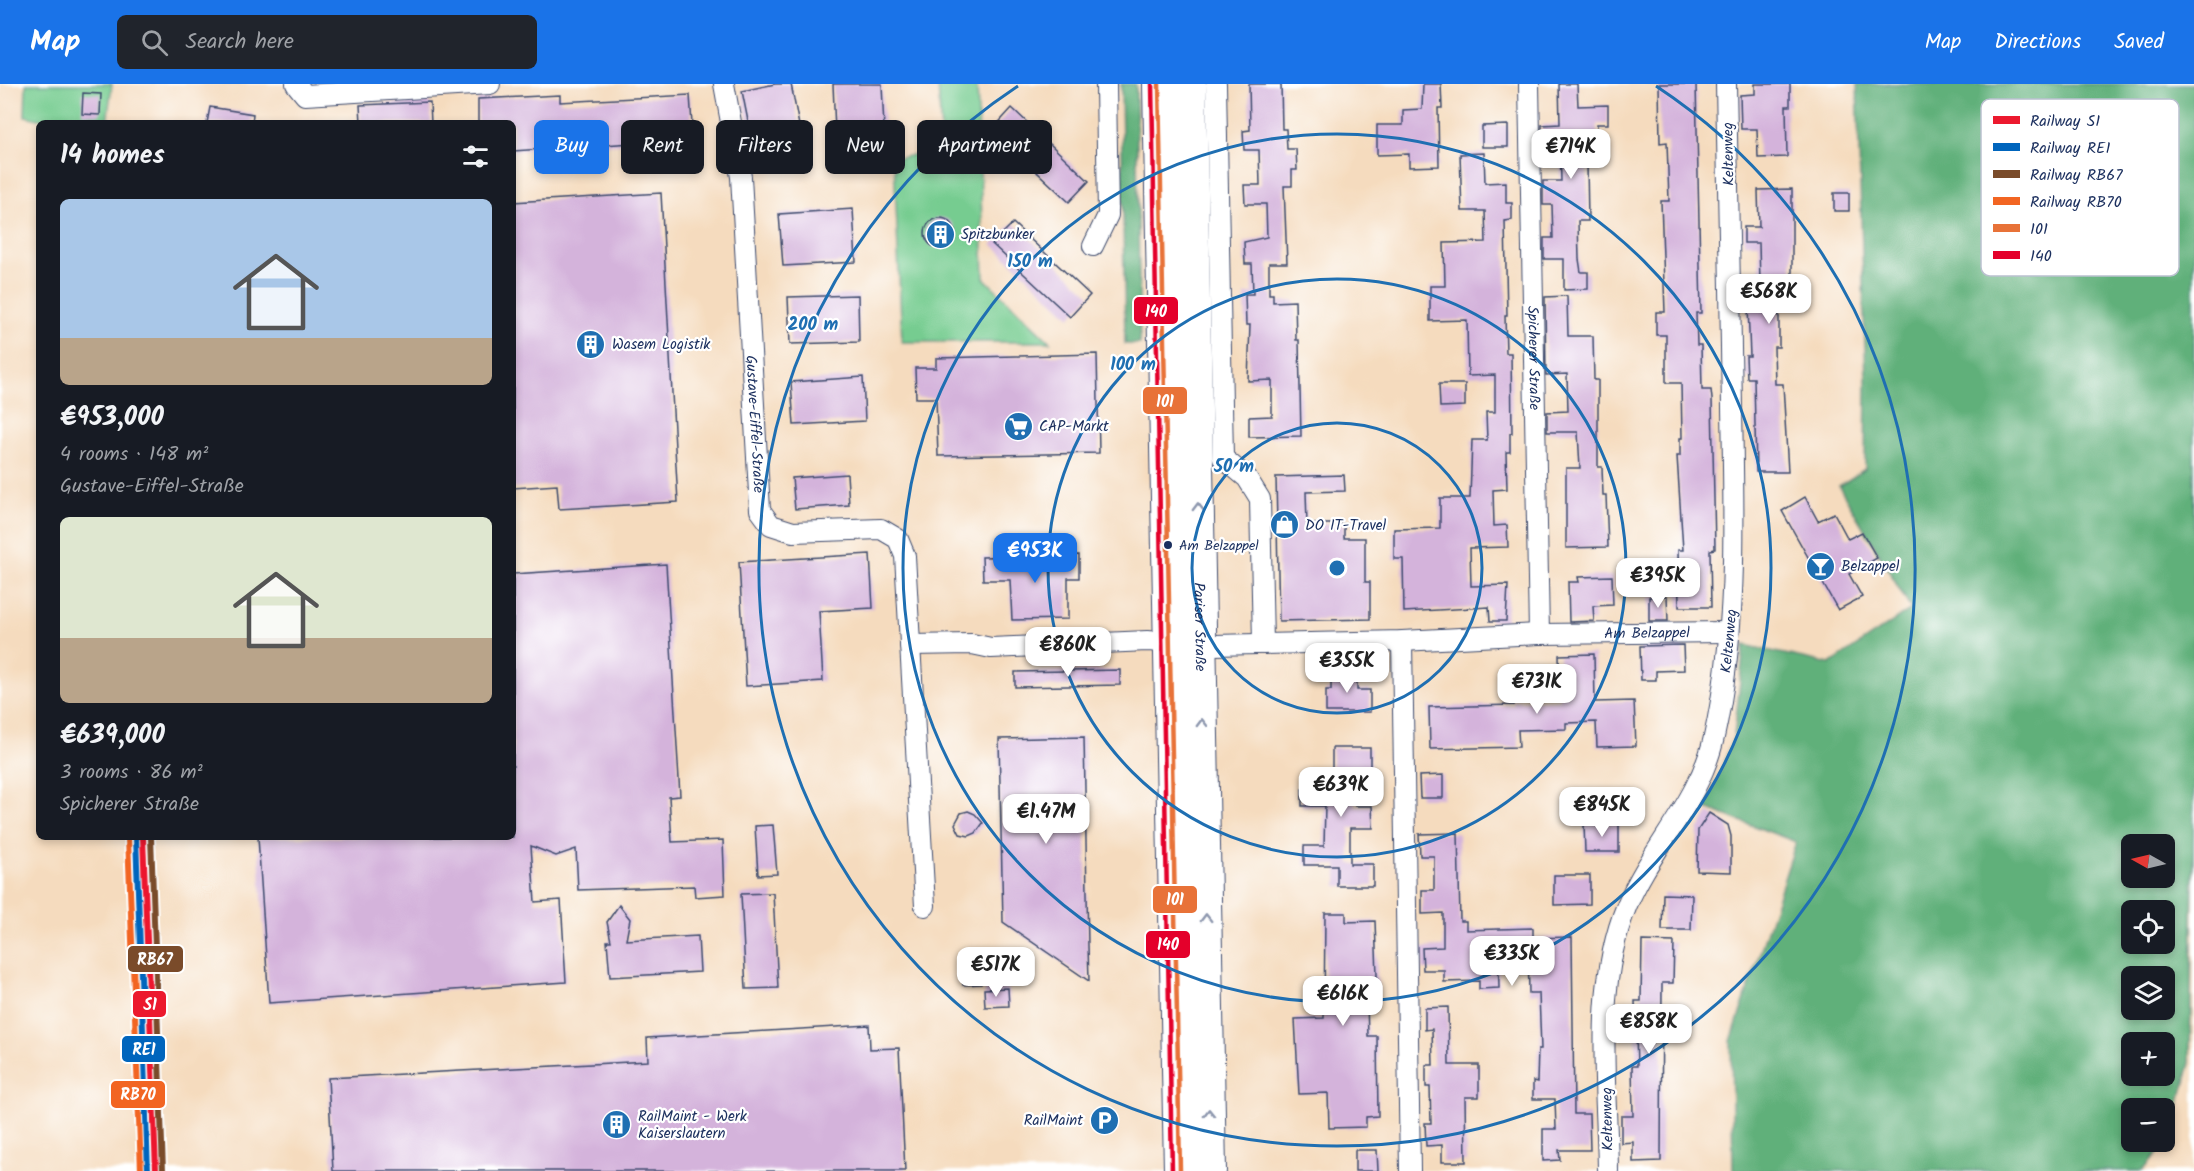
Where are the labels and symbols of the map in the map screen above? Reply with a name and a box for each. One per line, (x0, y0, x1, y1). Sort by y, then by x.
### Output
legend (1981, 99, 2179, 276)
text: Railway S1 (2030, 109, 2100, 134)
street label: Keltenweg (1716, 122, 1742, 186)
pin: €714K (1529, 129, 1613, 180)
text: Railway RE1 (2030, 136, 2111, 161)
text: Railway RB67 (2030, 163, 2123, 188)
text: Railway RB70 (2030, 190, 2122, 215)
text: 101 (2030, 217, 2048, 242)
building icon: Spitzbunker (924, 218, 956, 250)
place label: Spitzbunker (961, 223, 1035, 247)
text: 140 (2030, 244, 2052, 269)
text: 150 m (1007, 248, 1053, 277)
pin: €568K (1727, 274, 1811, 325)
line badge: 140 (1133, 296, 1179, 325)
text: 140 (1145, 300, 1168, 325)
street label: Spicherer Straße (1520, 306, 1546, 411)
text: 200 m (788, 311, 839, 340)
building icon: Wasem Logistik (575, 328, 607, 360)
place label: Wasem Logistik (612, 333, 711, 357)
text: 100 m (1110, 351, 1156, 380)
street label: Gustave-Eiffel-Straße (738, 355, 770, 494)
line badge: 101 (1142, 386, 1188, 415)
text: 101 (1156, 390, 1174, 415)
supermarket icon: CAP-Markt (1002, 410, 1034, 442)
place label: CAP-Markt (1039, 415, 1109, 439)
text: 50 m (1213, 453, 1254, 482)
one-way arrow (1192, 502, 1204, 511)
shop icon: DO IT-Travel (1268, 509, 1300, 541)
place label: DO IT-Travel (1305, 514, 1387, 538)
pin: €953K (993, 533, 1077, 584)
place label: Am Belzappel (1179, 535, 1259, 557)
marker: Am Belzappel (1162, 539, 1174, 551)
bar icon: Belzappel (1804, 550, 1836, 582)
place label: Belzappel (1841, 555, 1900, 579)
centre of rings (1327, 558, 1347, 578)
pin: €395K (1616, 558, 1700, 609)
street label: Pariser Straße (1186, 582, 1212, 672)
street label: Keltenweg (1714, 608, 1744, 674)
street label: Am Belzappel (1604, 621, 1690, 646)
pin: €860K (1026, 627, 1110, 678)
pin: €355K (1305, 643, 1389, 694)
pin: €731K (1495, 664, 1579, 715)
one-way arrow (1196, 718, 1208, 727)
pin: €639K (1299, 767, 1383, 818)
pin: €845K (1560, 787, 1644, 838)
pin: €1.47M (997, 794, 1095, 845)
north arrow (2121, 834, 2175, 888)
line badge: 101 (1152, 885, 1198, 914)
text: 101 (1166, 888, 1184, 913)
one-way arrow (1200, 913, 1212, 922)
line badge: 140 (1145, 930, 1191, 959)
text: 140 (1157, 933, 1180, 958)
pin: €335K (1470, 936, 1554, 987)
line badge: RB67 (127, 945, 184, 973)
pin: €517K (954, 947, 1038, 998)
text: RB67 (137, 948, 173, 973)
pin: €616K (1301, 976, 1385, 1027)
line badge: S1 (132, 990, 167, 1018)
text: S1 (143, 993, 157, 1018)
pin: €858K (1607, 1004, 1691, 1055)
line badge: RE1 (121, 1035, 166, 1063)
text: RE1 (132, 1038, 156, 1063)
line badge: RB70 (110, 1080, 166, 1109)
text: RB70 (120, 1083, 156, 1108)
street label: Keltenweg (1595, 1087, 1621, 1151)
parking icon: RailMaint (1088, 1104, 1120, 1136)
place label: RailMaint - Werk Kaiserslautern (638, 1105, 748, 1146)
one-way arrow (1203, 1108, 1215, 1117)
building icon: RailMaint - Werk Kaiserslautern (601, 1109, 633, 1141)
place label: RailMaint (1024, 1109, 1083, 1133)

